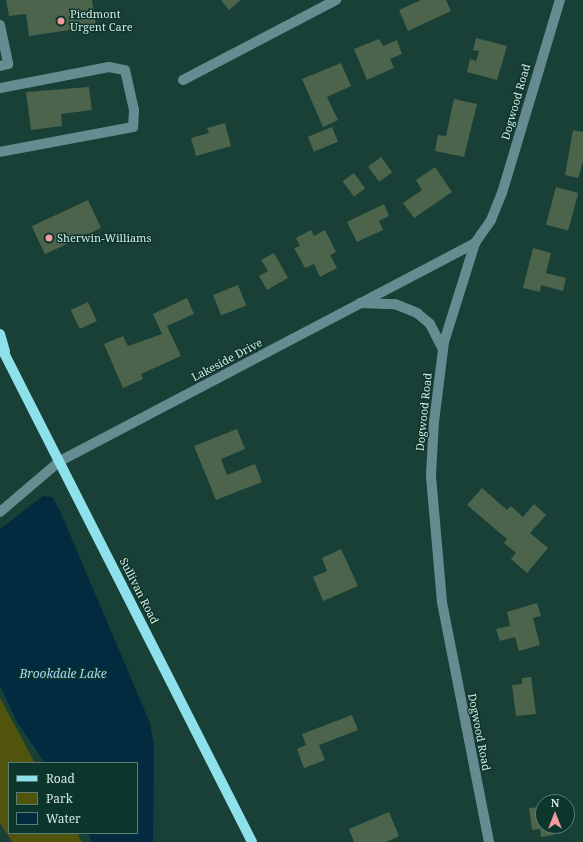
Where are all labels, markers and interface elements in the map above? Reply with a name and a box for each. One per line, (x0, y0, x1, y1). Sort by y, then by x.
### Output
place label: Piedmont Urgent Care (70, 8, 133, 34)
marker: Piedmont Urgent Care (55, 15, 67, 27)
street label: Dogwood Road (499, 62, 533, 142)
place label: Sherwin-Williams (57, 231, 151, 245)
marker: Sherwin-Williams (44, 233, 54, 243)
street label: Lakeside Drive (189, 336, 265, 384)
street label: Dogwood Road (413, 372, 435, 452)
street label: Sullivan Road (117, 556, 161, 626)
water label: Brookdale Lake (19, 667, 107, 681)
street label: Dogwood Road (465, 692, 493, 772)
legend (8, 762, 138, 834)
text: Road (46, 770, 75, 787)
text: Park (46, 790, 73, 807)
north arrow (535, 794, 575, 834)
text: N (551, 795, 559, 810)
text: Water (46, 810, 81, 827)

